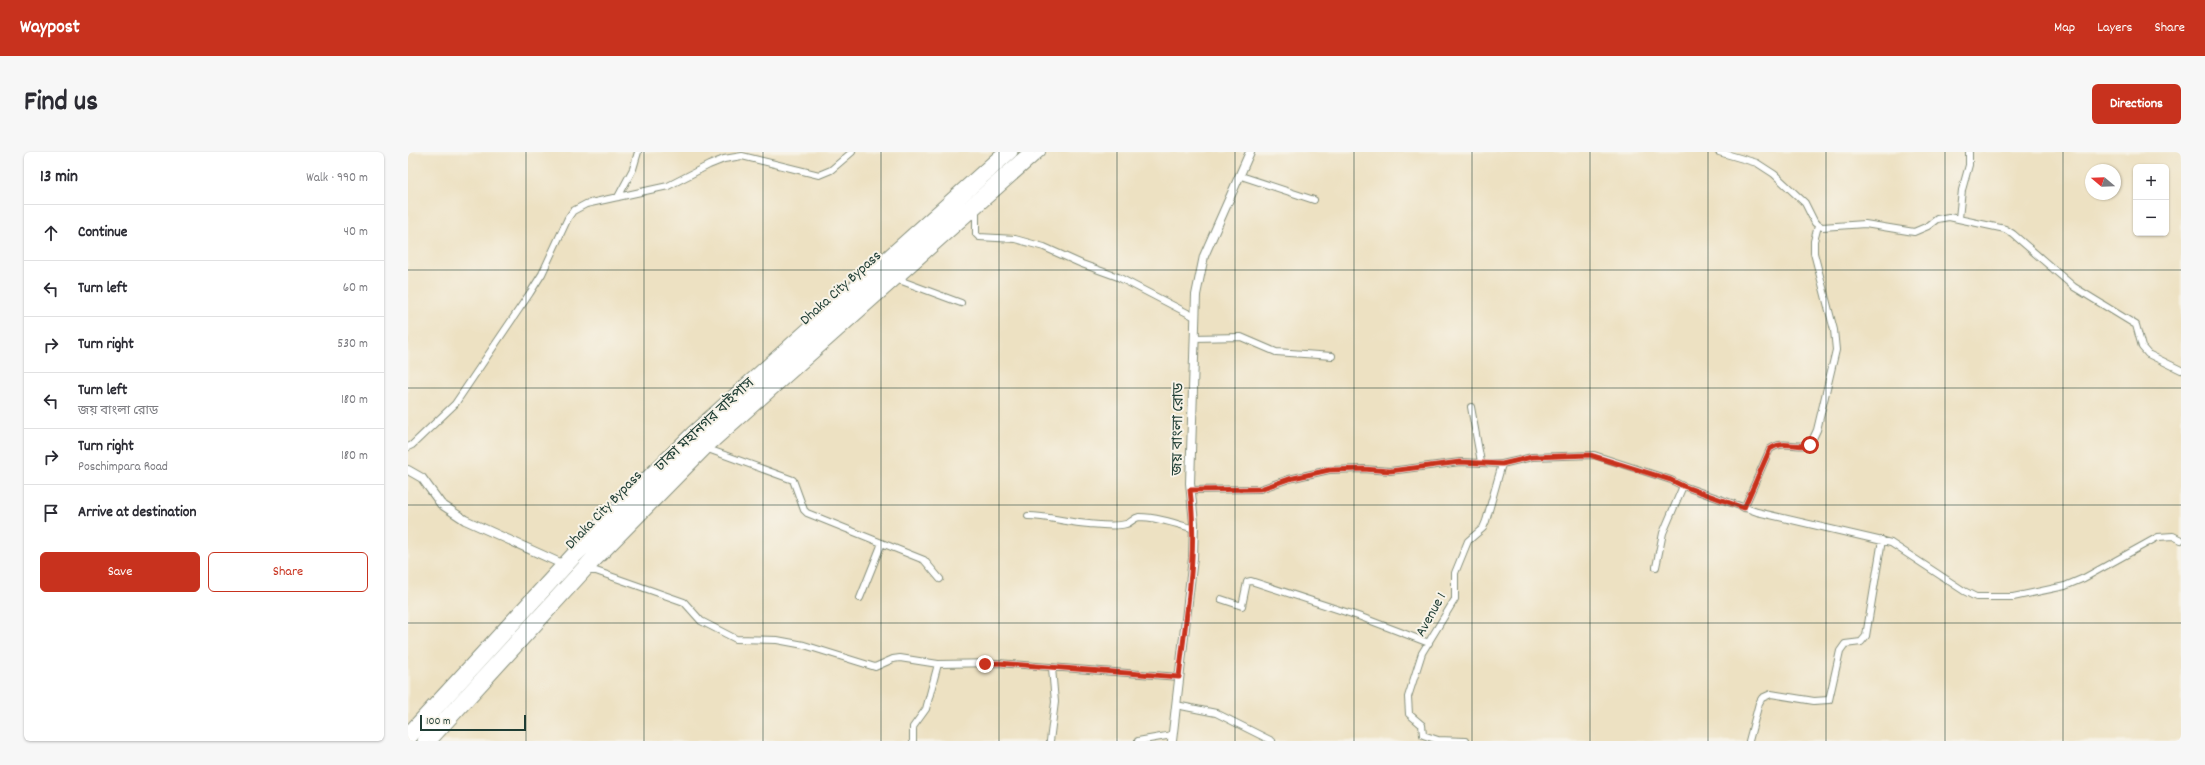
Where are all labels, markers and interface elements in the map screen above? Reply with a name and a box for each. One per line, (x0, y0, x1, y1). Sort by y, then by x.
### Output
text: Waypost (20, 15, 80, 42)
text: Map (2054, 18, 2075, 38)
text: Layers (2097, 18, 2132, 38)
text: Share (2154, 18, 2185, 38)
text: Find us (24, 84, 98, 124)
button: Directions (2092, 84, 2181, 124)
north arrow (2085, 164, 2121, 200)
map controls (2133, 164, 2169, 236)
button: + (2133, 164, 2169, 200)
text: 13 min (40, 166, 78, 190)
text: Walk · 990 m (306, 169, 368, 188)
button: − (2133, 200, 2169, 236)
icon: ahead (40, 222, 62, 244)
text: Continue (78, 222, 127, 244)
text: 40 m (344, 223, 368, 242)
street label: Dhaka City Bypass (796, 246, 887, 331)
icon: left (40, 278, 62, 300)
text: Turn left (78, 278, 127, 300)
text: 60 m (343, 279, 368, 298)
icon: right (40, 334, 62, 356)
text: Turn right (78, 334, 134, 356)
text: 530 m (337, 335, 368, 354)
street label: ঢাকা মহানগর বাইপাস (650, 373, 761, 478)
text: Turn left (78, 380, 127, 402)
street label: জয় বাংলা রোড (1167, 382, 1191, 477)
icon: left (40, 390, 62, 412)
text: 180 m (341, 391, 368, 410)
text: জয় বাংলা রোড (78, 402, 158, 421)
text: Turn right (78, 436, 134, 458)
route start (1801, 436, 1819, 454)
icon: right (40, 446, 62, 468)
text: 180 m (341, 447, 368, 466)
text: Poschimpara Road (78, 458, 168, 477)
street label: Dhaka City Bypass (561, 466, 648, 555)
icon: arrive (40, 502, 62, 524)
text: Arrive at destination (78, 502, 196, 524)
button: Save (40, 552, 200, 592)
button: Share (208, 552, 368, 592)
street label: Avenue 1 (1411, 589, 1453, 641)
route end (976, 655, 994, 673)
scale bar (420, 713, 526, 732)
text: 100 m (426, 714, 450, 730)

